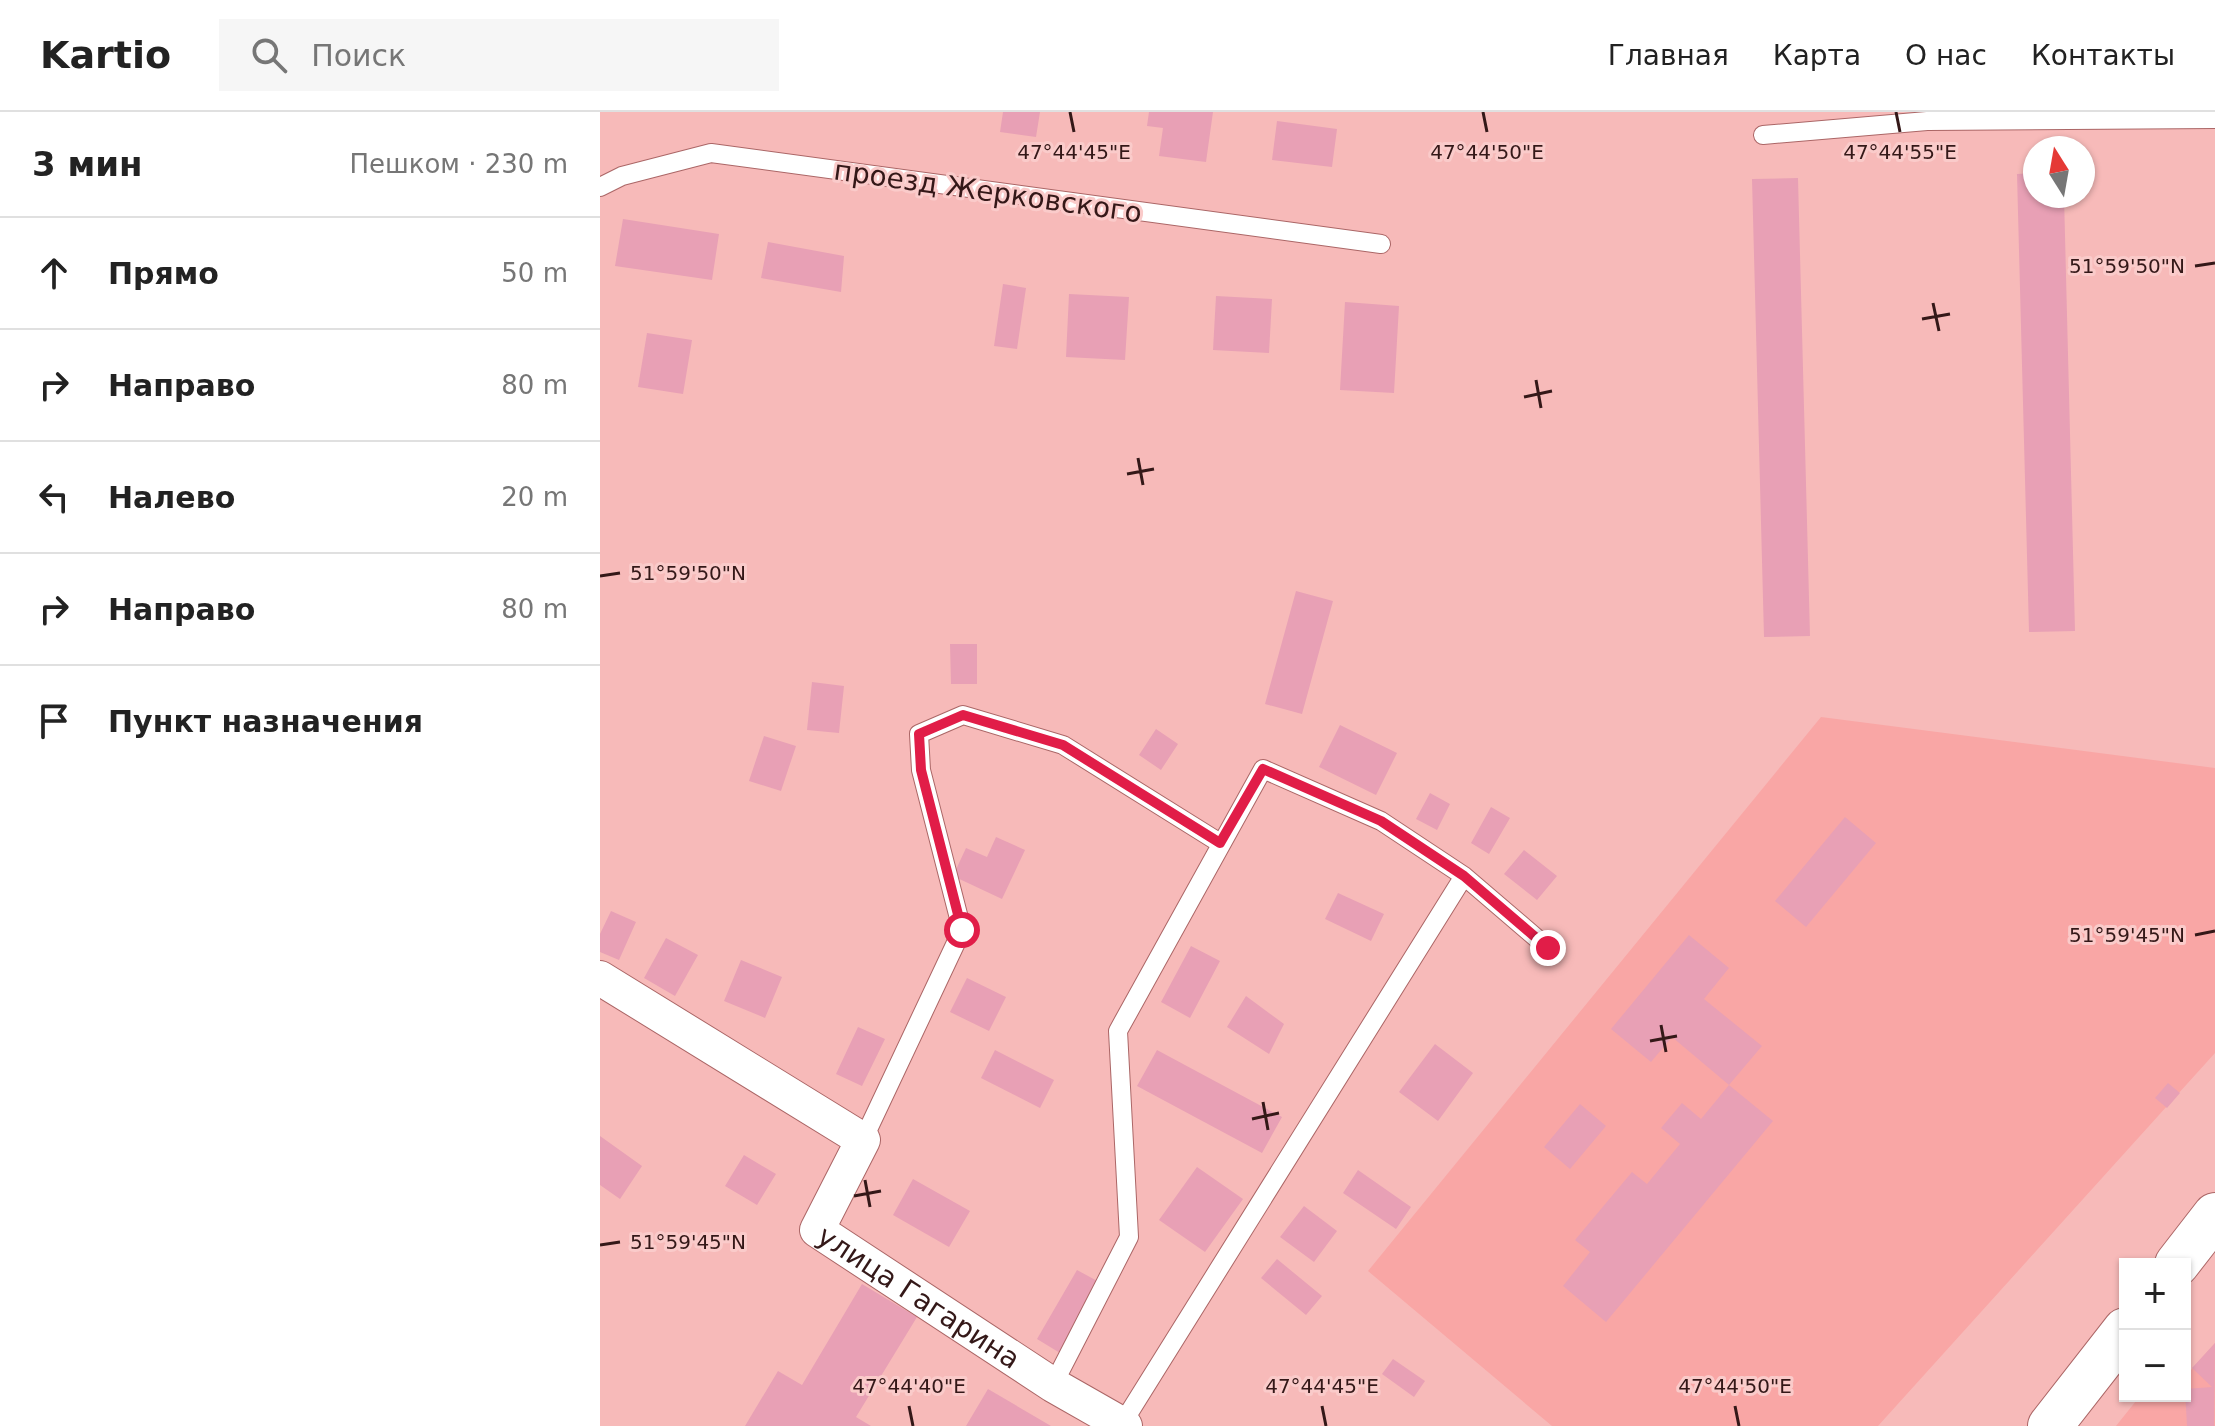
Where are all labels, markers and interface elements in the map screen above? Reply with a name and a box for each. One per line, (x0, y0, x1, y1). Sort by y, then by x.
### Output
search box (219, 19, 779, 91)
text: Kartio (40, 33, 171, 77)
icon: search (247, 33, 291, 77)
text: Поиск (311, 38, 406, 73)
text: Главная (1608, 39, 1729, 72)
text: Карта (1773, 39, 1861, 72)
text: О нас (1905, 39, 1987, 72)
text: Контакты (2031, 39, 2175, 72)
north arrow (2023, 136, 2095, 208)
text: 47°44'45"E (1017, 140, 1131, 164)
text: 47°44'50"E (1430, 140, 1544, 164)
text: 47°44'55"E (1843, 140, 1957, 164)
text: 3 мин (32, 144, 143, 184)
text: Пешком · 230 m (349, 149, 568, 179)
street label: проезд Жерковского (832, 154, 1144, 229)
icon: ahead (32, 251, 76, 295)
text: 51°59'50"N (2069, 254, 2185, 278)
text: Прямо (108, 256, 219, 291)
text: 50 m (501, 258, 568, 288)
icon: right (32, 363, 76, 407)
text: Направо (108, 368, 255, 403)
text: 80 m (501, 370, 568, 400)
icon: left (32, 475, 76, 519)
text: Налево (108, 480, 235, 515)
text: 20 m (501, 482, 568, 512)
text: 51°59'50"N (630, 561, 746, 585)
icon: right (32, 587, 76, 631)
text: Направо (108, 592, 255, 627)
text: 80 m (501, 594, 568, 624)
icon: arrive (32, 699, 76, 743)
text: Пункт назначения (108, 704, 423, 739)
route start (944, 912, 980, 948)
text: 51°59'45"N (2069, 923, 2185, 947)
route end (1530, 930, 1566, 966)
street label: улица Гагарина (811, 1219, 1026, 1376)
text: 51°59'45"N (630, 1230, 746, 1254)
map controls (2119, 1258, 2191, 1402)
button: + (2119, 1258, 2191, 1330)
button: − (2119, 1330, 2191, 1402)
text: 47°44'40"E (852, 1374, 966, 1398)
text: 47°44'45"E (1265, 1374, 1379, 1398)
text: 47°44'50"E (1678, 1374, 1792, 1398)

